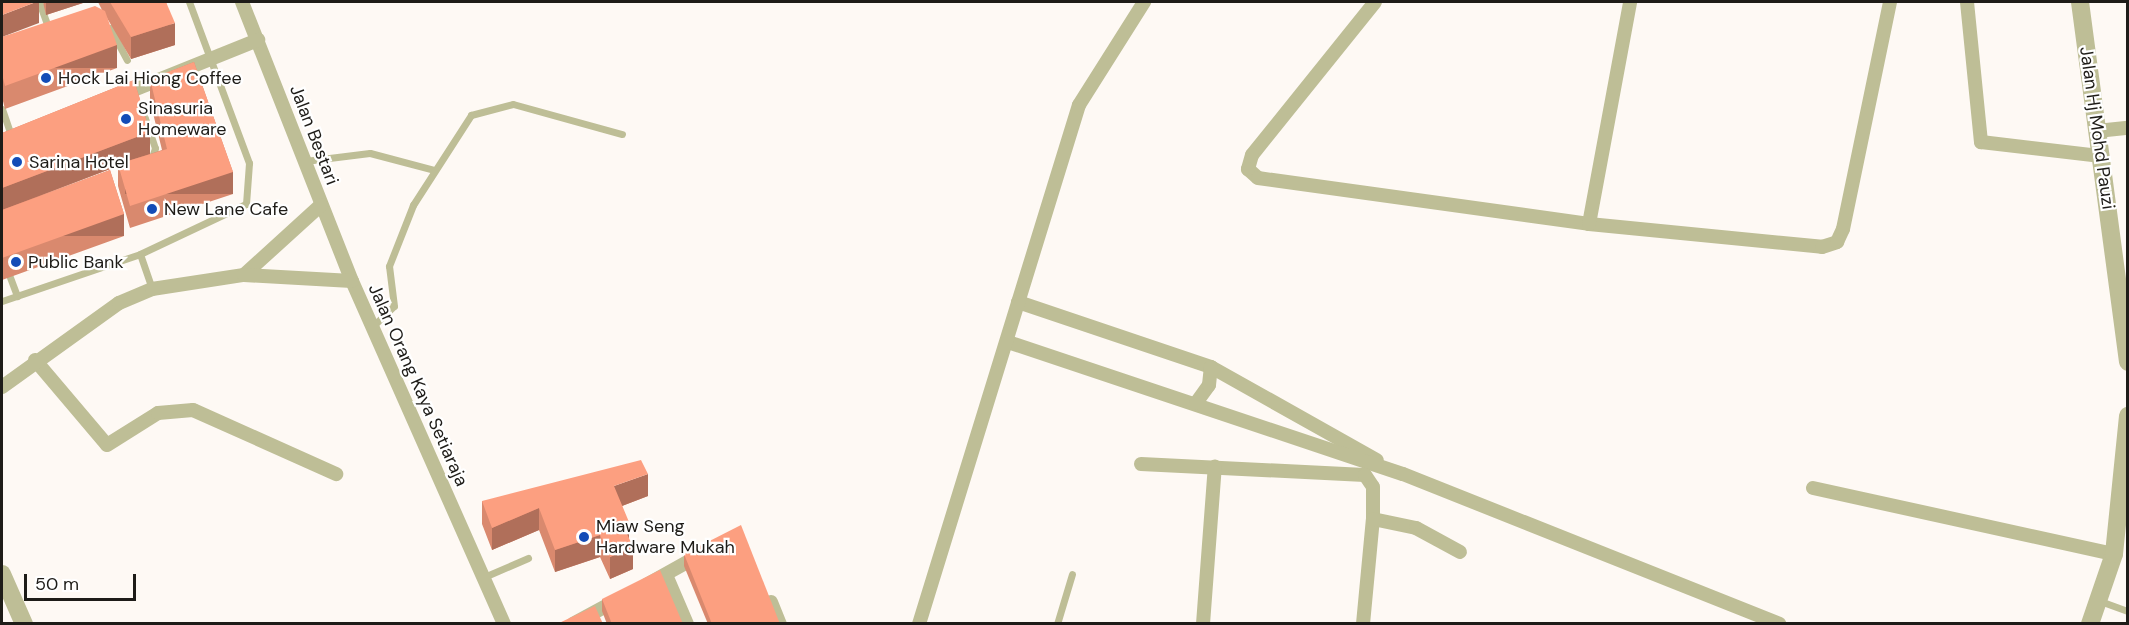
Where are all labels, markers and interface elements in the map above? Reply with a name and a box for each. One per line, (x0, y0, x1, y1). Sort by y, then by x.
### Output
street label: Jalan Hj Mohd Pauzi (2075, 45, 2119, 211)
place label: Hock Lai Hiong Coffee (58, 67, 242, 89)
marker: Hock Lai Hiong Coffee (39, 71, 53, 85)
street label: Jalan Bestari (285, 82, 343, 188)
place label: Sinasuria Homeware (138, 98, 227, 140)
marker: Sinasuria Homeware (119, 112, 133, 126)
place label: Sarina Hotel (29, 151, 129, 173)
marker: Sarina Hotel (10, 155, 24, 169)
place label: New Lane Cafe (164, 198, 288, 220)
marker: New Lane Cafe (145, 202, 159, 216)
place label: Public Bank (28, 251, 123, 273)
marker: Public Bank (9, 255, 23, 269)
street label: Jalan Orang Kaya Setiaraja (364, 281, 472, 489)
place label: Miaw Seng Hardware Mukah (596, 516, 735, 558)
marker: Miaw Seng Hardware Mukah (577, 530, 591, 544)
scale bar (27, 562, 140, 600)
text: 50 m (35, 572, 79, 596)

